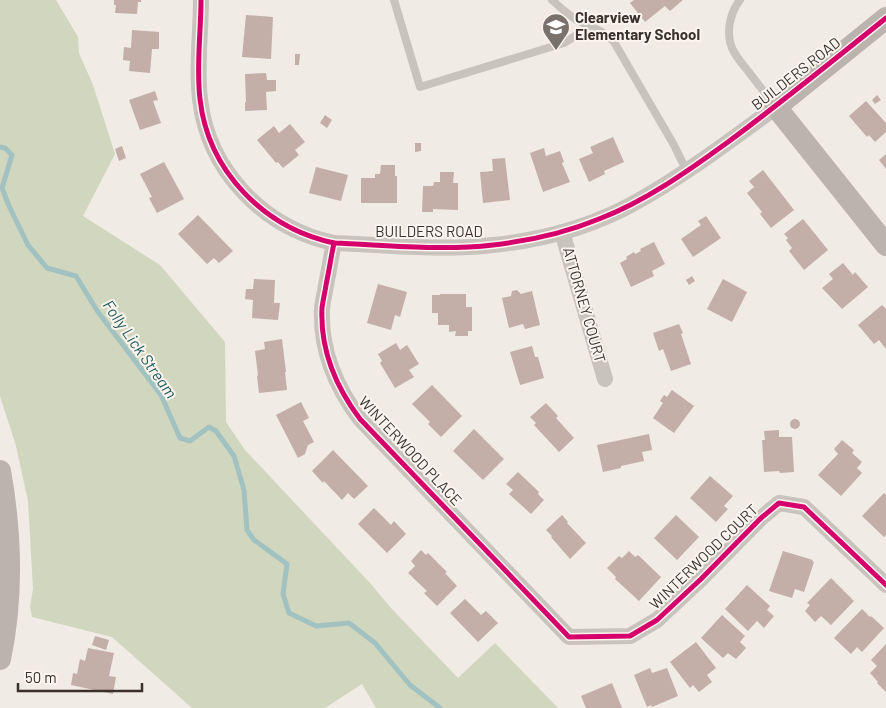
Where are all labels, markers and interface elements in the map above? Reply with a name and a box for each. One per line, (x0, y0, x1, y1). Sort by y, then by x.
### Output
place label: Clearview Elementary School (575, 8, 700, 43)
school or university icon: Clearview Elementary School (541, 12, 571, 51)
street label: BUILDERS ROAD (747, 33, 843, 113)
street label: BUILDERS ROAD (375, 222, 483, 240)
street label: ATTORNEY COURT (560, 245, 610, 365)
water label: Folly Lick Stream (99, 296, 181, 402)
street label: WINTERWOOD PLACE (355, 392, 466, 509)
street label: WINTERWOOD COURT (645, 500, 761, 613)
scale bar (18, 660, 141, 692)
text: 50 m (25, 668, 57, 686)

